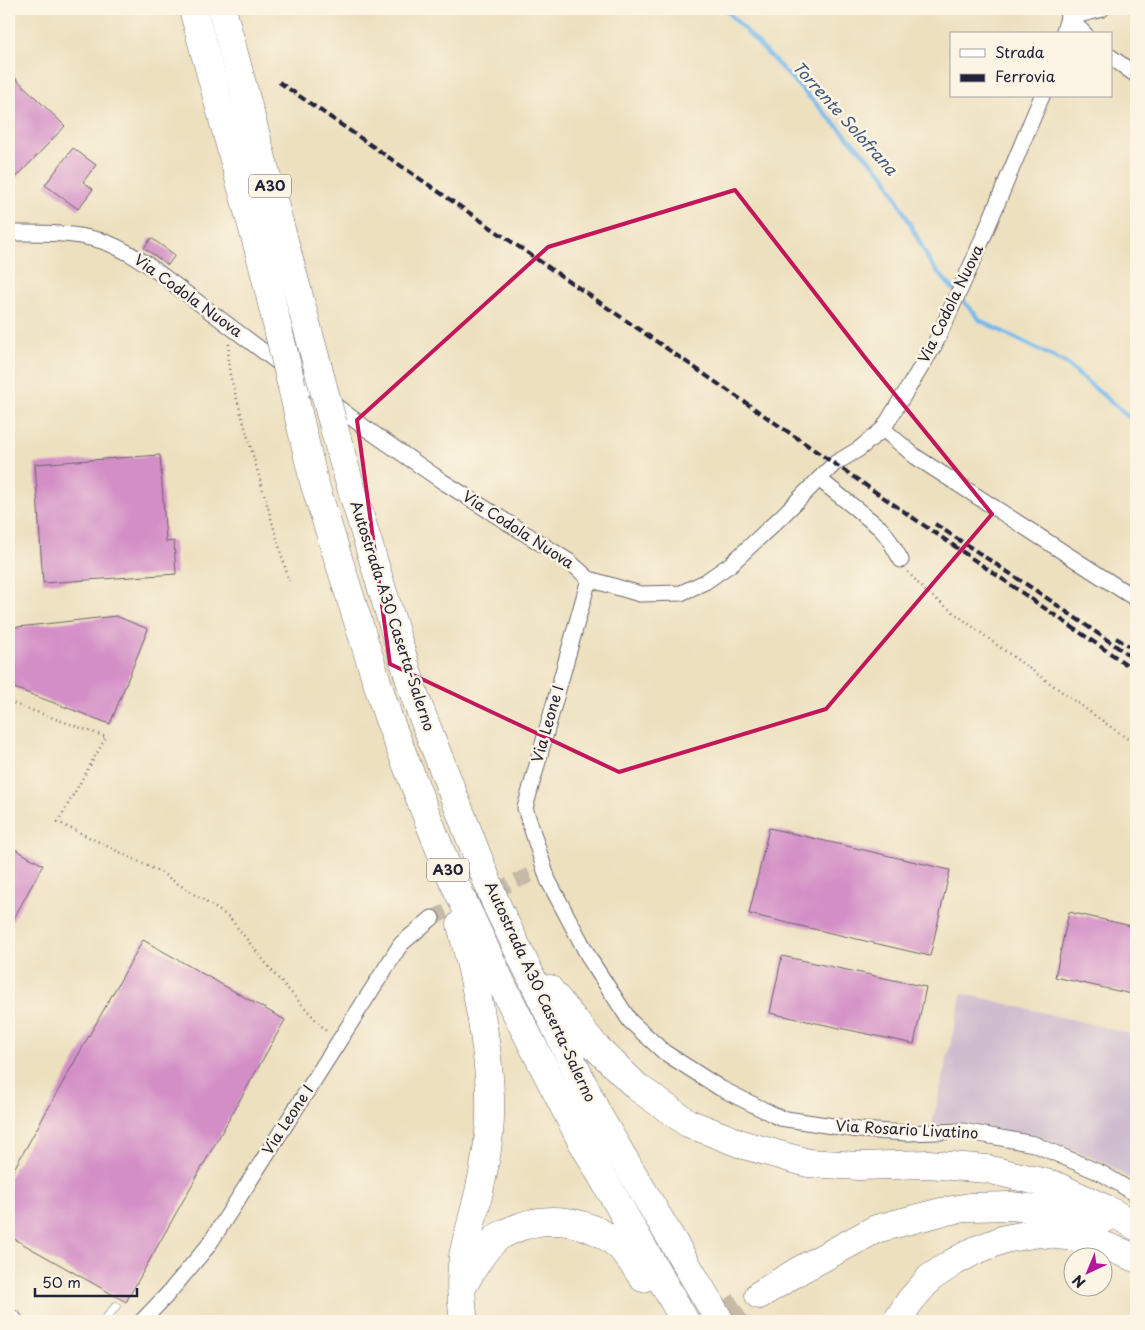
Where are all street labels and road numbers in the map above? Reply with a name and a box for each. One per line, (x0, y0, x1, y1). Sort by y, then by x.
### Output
road number: A30 (249, 175, 291, 198)
street label: Via Codola Nuova (911, 240, 988, 366)
street label: Via Codola Nuova (130, 248, 248, 342)
street label: Via Codola Nuova (458, 484, 580, 574)
street label: Autostrada A30 Caserta-Salerno (345, 497, 442, 734)
street label: Via Leone I (525, 682, 569, 765)
road number: A30 (427, 858, 469, 882)
street label: Autostrada A30 Caserta-Salerno (480, 877, 603, 1105)
street label: Via Leone I (255, 1079, 318, 1159)
street label: Via Rosario Livatino (835, 1113, 979, 1144)

